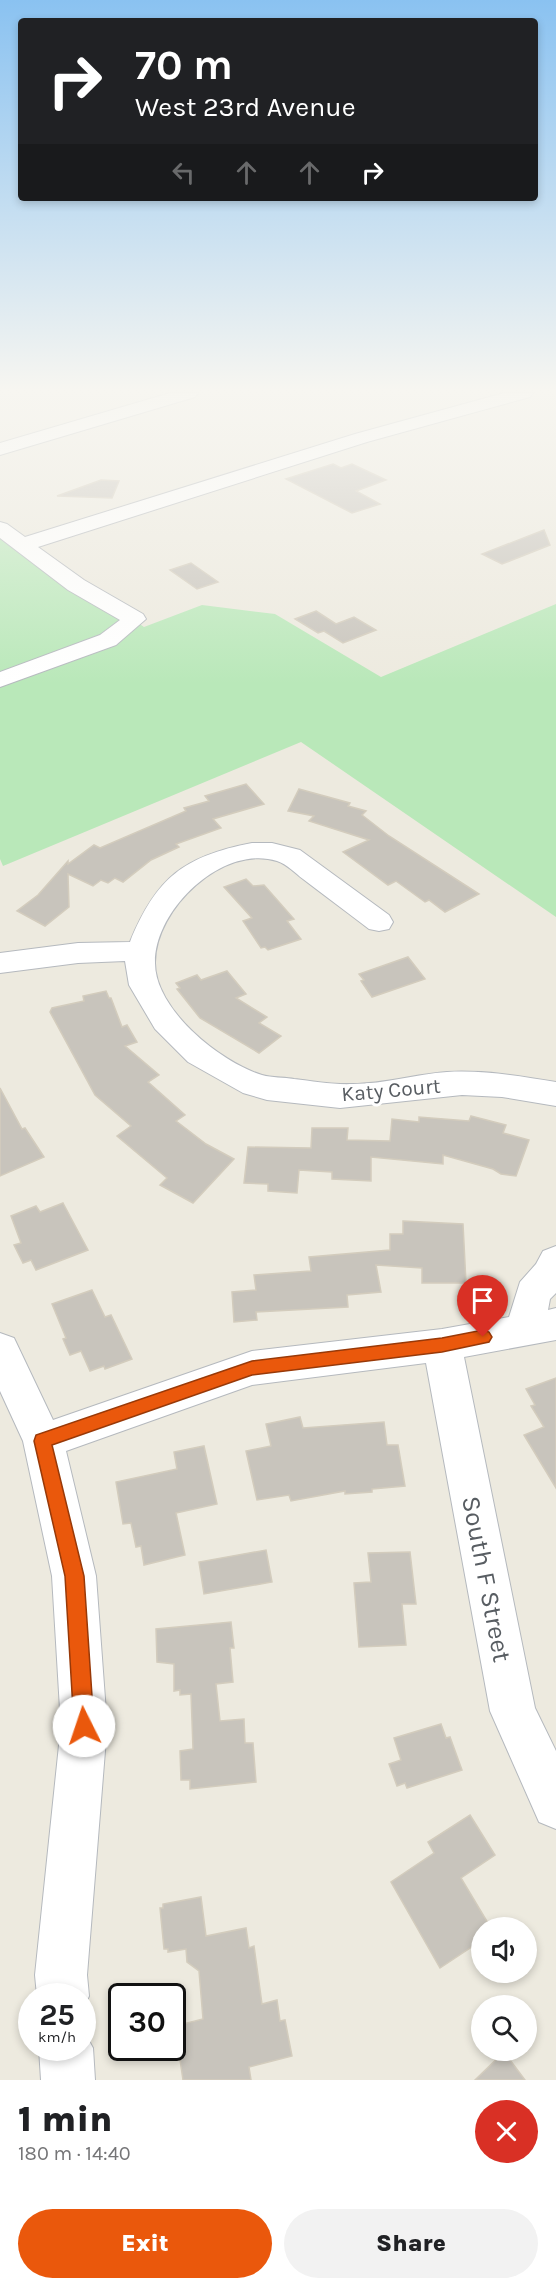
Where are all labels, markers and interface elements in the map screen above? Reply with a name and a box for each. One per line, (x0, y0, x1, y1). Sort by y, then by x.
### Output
text: 70 m (135, 40, 233, 90)
icon: right (36, 42, 114, 120)
text: West 23rd Avenue (135, 91, 356, 123)
icon: left (167, 156, 200, 189)
icon: ahead (230, 156, 263, 189)
icon: ahead (293, 156, 326, 189)
icon: right (356, 156, 389, 189)
street label: Katy Court (340, 1074, 442, 1106)
pin (457, 1275, 508, 1337)
icon: arrive (466, 1284, 499, 1317)
street label: South F Street (455, 1493, 518, 1665)
position arrow (52, 1694, 116, 1758)
map controls (471, 1917, 537, 2061)
button: sound (471, 1917, 537, 1983)
speed limit sign: 30 (108, 1983, 186, 2061)
button: search (471, 1995, 537, 2061)
text: 25 (39, 1997, 75, 2033)
text: km/h (38, 2028, 76, 2046)
text: 1 min (18, 2098, 112, 2140)
button: close (475, 2100, 538, 2163)
text: 180 m · 14:40 (18, 2142, 131, 2165)
button: Exit (18, 2209, 272, 2278)
button: Share (284, 2209, 538, 2278)

